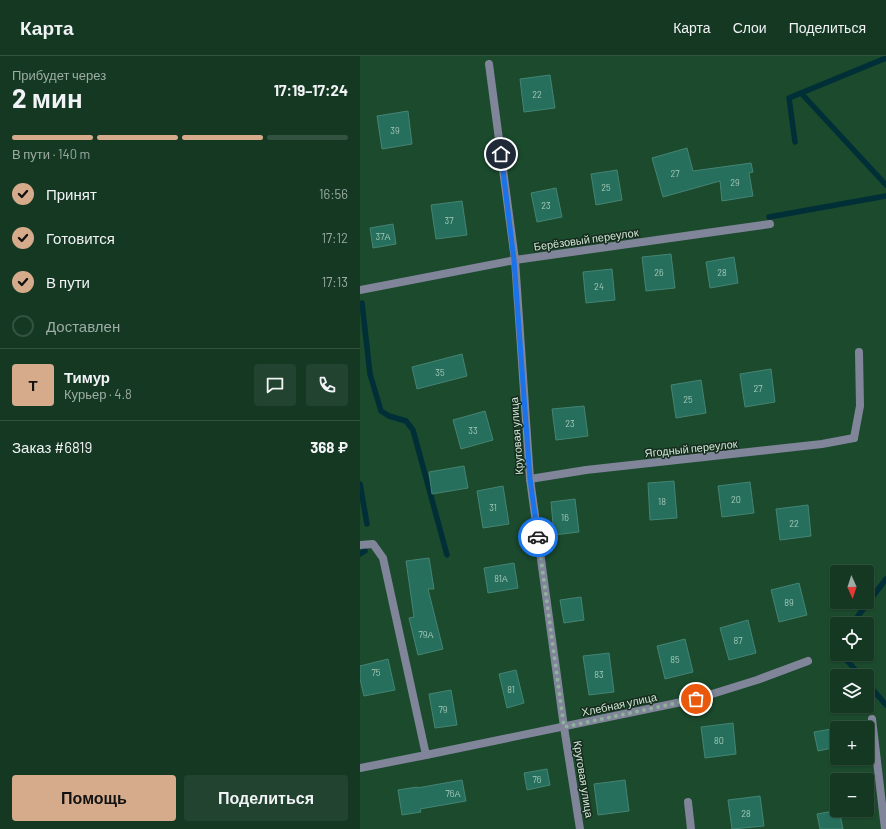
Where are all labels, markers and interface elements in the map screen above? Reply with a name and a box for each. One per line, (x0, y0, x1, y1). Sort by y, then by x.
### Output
text: Карта (20, 16, 74, 39)
text: Карта (673, 19, 711, 36)
text: Слои (733, 19, 767, 36)
text: Поделиться (789, 19, 866, 36)
text: Прибудет через (12, 67, 106, 83)
text: 17:19–17:24 (274, 81, 348, 99)
text: 2 мин (12, 82, 83, 113)
house number: 22 (532, 89, 542, 100)
house number: 39 (390, 125, 400, 136)
pin (484, 137, 518, 171)
icon: home (490, 143, 512, 165)
text: В пути · 140 m (12, 146, 90, 162)
house number: 27 (670, 168, 680, 179)
house number: 29 (730, 177, 740, 188)
house number: 25 (601, 182, 611, 193)
icon: check (12, 183, 34, 205)
text: Принят (46, 185, 97, 203)
text: 16:56 (319, 186, 348, 202)
house number: 23 (541, 200, 551, 211)
house number: 37 (445, 215, 454, 226)
street label: Берёзовый переулок (533, 225, 639, 253)
icon: check (12, 227, 34, 249)
text: Готовится (46, 229, 115, 247)
text: 17:12 (321, 230, 348, 246)
house number: 37А (376, 231, 390, 242)
house number: 26 (654, 267, 664, 278)
house number: 28 (717, 267, 727, 278)
icon: check (12, 271, 34, 293)
text: В пути (46, 273, 90, 291)
text: 17:13 (322, 274, 348, 290)
house number: 24 (594, 281, 604, 292)
text: Доставлен (46, 317, 120, 335)
button: chat (254, 364, 296, 406)
button: phone (306, 364, 348, 406)
house number: 35 (435, 367, 445, 378)
text: Тимур (64, 368, 110, 386)
text: Т (28, 376, 38, 394)
house number: 27 (753, 383, 763, 394)
text: Курьер · 4.8 (64, 386, 132, 402)
house number: 25 (683, 394, 693, 405)
street label: Круговая улица (507, 396, 525, 475)
house number: 23 (565, 418, 575, 429)
house number: 33 (468, 425, 478, 436)
street label: Ягодный переулок (644, 437, 738, 459)
text: Заказ #6819 (12, 438, 92, 456)
text: 368 ₽ (310, 438, 348, 456)
house number: 20 (731, 494, 741, 505)
house number: 18 (658, 496, 666, 507)
house number: 31 (489, 502, 497, 513)
house number: 16 (561, 512, 569, 523)
courier (518, 517, 558, 557)
house number: 22 (789, 518, 799, 529)
icon: car (527, 526, 549, 548)
north arrow (830, 565, 874, 609)
map controls (830, 565, 874, 817)
house number: 81А (494, 573, 508, 584)
house number: 89 (784, 597, 794, 608)
button: locate (830, 617, 874, 661)
house number: 79А (419, 629, 433, 640)
house number: 87 (734, 635, 743, 646)
house number: 85 (670, 654, 680, 665)
house number: 75 (372, 667, 381, 678)
house number: 83 (594, 669, 604, 680)
button: layers (830, 669, 874, 713)
pin (679, 682, 713, 716)
house number: 81 (507, 684, 515, 695)
icon: bag (685, 688, 707, 710)
street label: Хлебная улица (580, 689, 659, 718)
house number: 79 (439, 704, 448, 715)
button: + (830, 721, 874, 765)
house number: 80 (714, 735, 724, 746)
street label: Круговая улица (571, 739, 597, 819)
button: − (830, 773, 874, 817)
house number: 76 (533, 774, 542, 785)
button: Помощь (12, 775, 176, 821)
button: Поделиться (184, 775, 348, 821)
house number: 76А (446, 788, 460, 799)
house number: 28 (741, 808, 751, 819)

